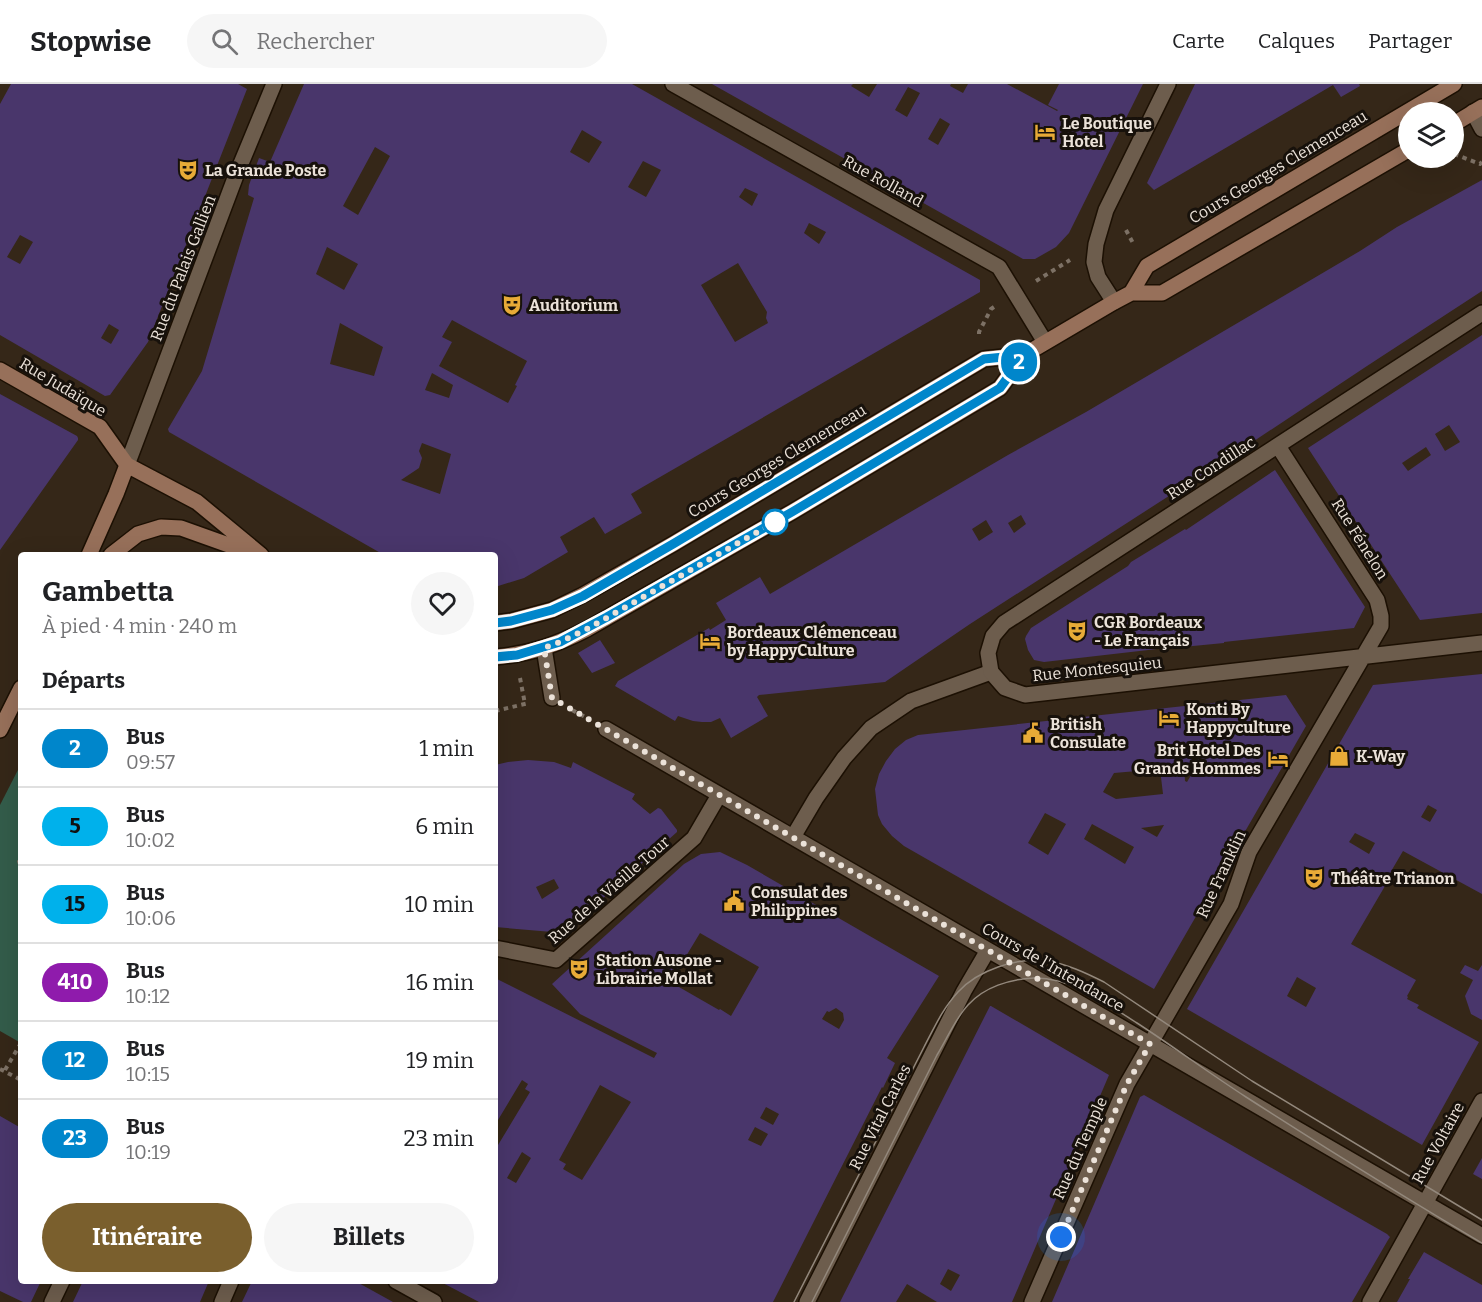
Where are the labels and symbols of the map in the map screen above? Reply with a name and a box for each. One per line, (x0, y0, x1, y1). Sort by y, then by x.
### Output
street label: Cours Georges Clemenceau (1186, 106, 1370, 228)
place label: Le Boutique Hotel (1062, 114, 1152, 151)
hotel icon: Le Boutique Hotel (1033, 120, 1057, 144)
street label: Rue Rolland (840, 151, 927, 211)
theatre icon: La Grande Poste (176, 158, 200, 182)
place label: La Grande Poste (205, 161, 327, 180)
street label: Rue du Palais Gallien (146, 192, 220, 344)
theatre icon: Auditorium (500, 293, 524, 317)
place label: Auditorium (529, 296, 619, 315)
line badge: 2 (1000, 342, 1038, 382)
street label: Rue Judaïque (16, 354, 110, 420)
street label: Cours Georges Clemenceau (685, 400, 869, 522)
street label: Rue Condillac (1163, 432, 1259, 504)
street label: Rue Fénelon (1328, 495, 1392, 583)
unlabelled marker (762, 509, 788, 535)
place label: CGR Bordeaux - Le Français (1094, 613, 1202, 650)
theatre icon: CGR Bordeaux - Le Français (1065, 619, 1089, 643)
place label: Bordeaux Clémenceau by HappyCulture (727, 623, 897, 660)
hotel icon: Bordeaux Clémenceau by HappyCulture (698, 629, 722, 653)
street label: Rue Montesquieu (1031, 653, 1163, 685)
place label: Konti By Happyculture (1186, 700, 1291, 737)
hotel icon: Konti By Happyculture (1157, 706, 1181, 730)
place label: British Consulate (1050, 715, 1126, 752)
public building icon: British Consulate (1021, 721, 1045, 745)
place label: Brit Hotel Des Grands Hommes (1134, 741, 1261, 778)
shop icon: K-Way (1327, 744, 1351, 768)
hotel icon: Brit Hotel Des Grands Hommes (1266, 747, 1290, 771)
place label: K-Way (1356, 747, 1405, 766)
street label: Rue Franklin (1192, 827, 1250, 921)
street label: Rue de la Vieille Tour (544, 832, 674, 948)
theatre icon: Théâtre Trianon (1302, 866, 1326, 890)
place label: Théâtre Trianon (1331, 869, 1455, 888)
place label: Consulat des Philippines (751, 883, 848, 920)
public building icon: Consulat des Philippines (722, 889, 746, 913)
street label: Cours de l'Intendance (978, 918, 1128, 1016)
place label: Station Ausone - Librairie Mollat (596, 951, 722, 988)
theatre icon: Station Ausone - Librairie Mollat (567, 957, 591, 981)
street label: Rue Vital Carles (845, 1061, 915, 1173)
street label: Rue du Temple (1049, 1094, 1111, 1202)
street label: Rue Voltaire (1408, 1099, 1468, 1187)
your location (1046, 1222, 1076, 1252)

